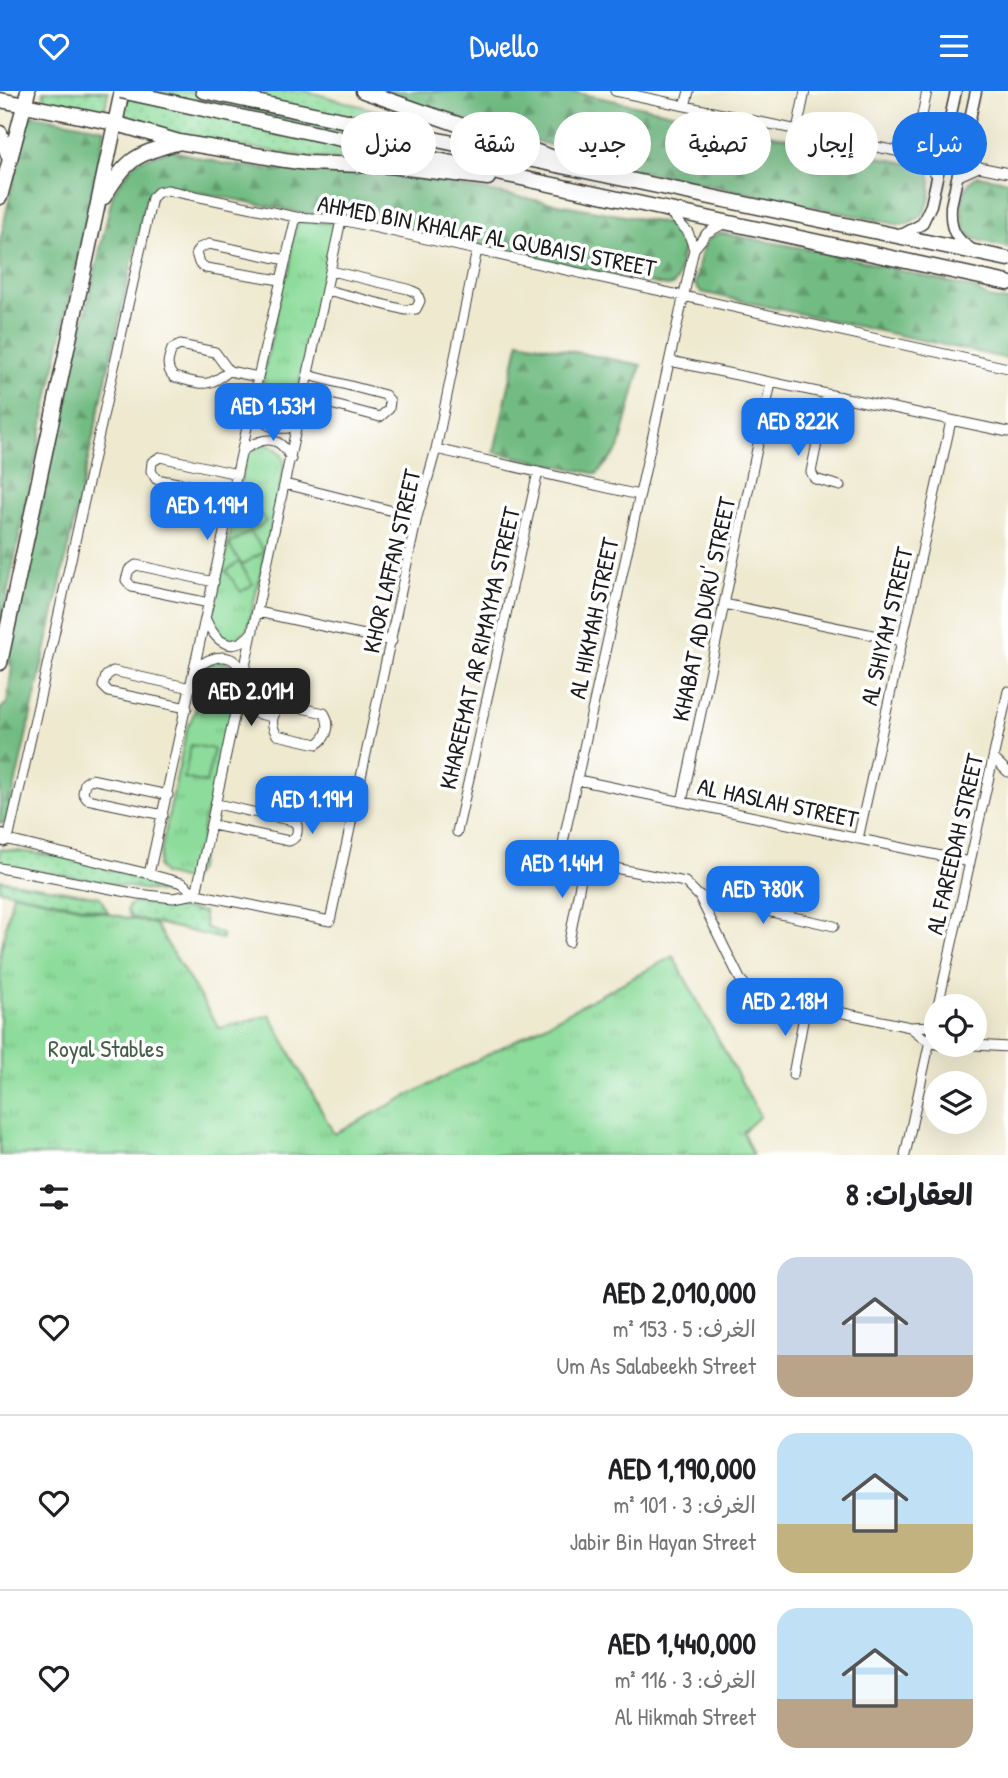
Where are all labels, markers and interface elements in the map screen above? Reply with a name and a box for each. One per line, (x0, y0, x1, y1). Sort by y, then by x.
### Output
text: Dwello (469, 24, 539, 67)
icon: heart (35, 27, 73, 65)
icon: menu (935, 27, 973, 65)
chip: منزل (341, 112, 436, 175)
chip: شقة (450, 112, 540, 175)
chip: جديد (554, 112, 651, 175)
chip: تصفية (665, 112, 771, 175)
chip: إيجار (785, 112, 878, 175)
chip: شراء (892, 112, 987, 175)
street label: AHMED BIN KHALAF AL QUBAISI STREET (315, 186, 660, 284)
pin: AED 1.53M (193, 383, 353, 443)
text: AED 1.53M (231, 390, 315, 421)
pin: AED 822K (726, 399, 870, 458)
text: AED 822K (757, 405, 839, 436)
street label: KHOR LAFFAN STREET (354, 465, 428, 656)
pin: AED 1.19M (127, 483, 287, 542)
text: AED 1.19M (166, 489, 248, 520)
street label: KHABAT AD DURU' STREET (664, 493, 743, 724)
street label: KHAREEMAT AR RIMAYMA STREET (431, 503, 527, 792)
street label: AL HIKMAH STREET (560, 534, 626, 701)
street label: AL SHIYAM STREET (852, 543, 920, 708)
pin: AED 2.01M (171, 669, 331, 728)
text: AED 2.01M (208, 675, 294, 706)
street label: AL FAREEDAH STREET (918, 750, 991, 937)
street label: AL HASLAH STREET (695, 769, 862, 835)
pin: AED 1.19M (232, 777, 392, 836)
text: AED 1.19M (271, 783, 353, 814)
pin: AED 1.44M (482, 841, 642, 900)
text: AED 1.44M (521, 847, 603, 878)
pin: AED 780K (691, 867, 835, 926)
text: AED 780K (722, 873, 804, 904)
pin: AED 2.18M (705, 979, 865, 1038)
text: AED 2.18M (742, 985, 828, 1016)
map controls (924, 994, 987, 1134)
button: locate (924, 994, 987, 1057)
park label: Royal Stables (48, 1032, 164, 1064)
button: layers (924, 1071, 987, 1134)
text: العقارات: 8 (846, 1174, 973, 1214)
icon: filters (35, 1178, 73, 1216)
text: AED 2,010,000 (603, 1272, 756, 1312)
icon: home (833, 1285, 917, 1369)
icon: heart (35, 1308, 73, 1346)
text: الغرف: 5 · 153 m² (613, 1313, 756, 1344)
text: Um As Salabeekh Street (557, 1350, 756, 1381)
text: AED 1,190,000 (608, 1448, 756, 1488)
icon: home (833, 1461, 917, 1545)
icon: heart (35, 1484, 73, 1522)
text: الغرف: 3 · 101 m² (614, 1489, 756, 1520)
text: Jabir Bin Hayan Street (569, 1526, 756, 1557)
text: AED 1,440,000 (608, 1623, 756, 1663)
icon: home (833, 1636, 917, 1720)
icon: heart (35, 1659, 73, 1697)
text: الغرف: 3 · 116 m² (615, 1664, 756, 1695)
text: Al Hikmah Street (615, 1701, 756, 1732)

